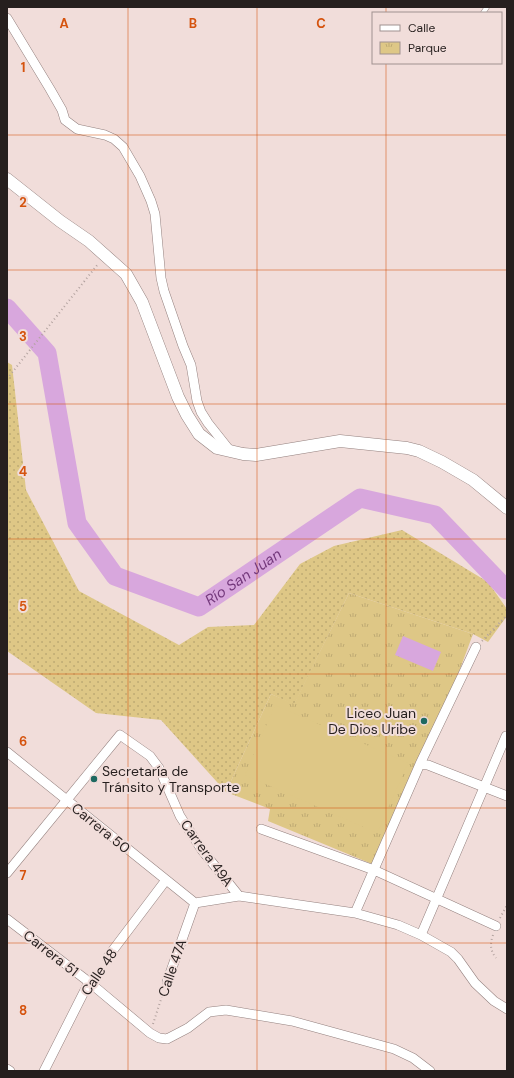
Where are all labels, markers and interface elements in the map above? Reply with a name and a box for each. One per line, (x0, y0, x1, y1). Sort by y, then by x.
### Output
legend (372, 12, 502, 64)
text: A (59, 15, 69, 32)
text: B (189, 15, 197, 32)
text: C (316, 15, 326, 32)
text: Calle (408, 20, 435, 36)
text: Parque (408, 40, 447, 56)
text: 1 (21, 59, 25, 76)
text: 2 (19, 194, 27, 211)
text: 3 (19, 328, 27, 345)
text: 4 (19, 463, 27, 480)
water label: Río San Juan (201, 544, 286, 610)
text: 5 (19, 598, 27, 615)
place label: Liceo Juan De Dios Uribe (328, 704, 416, 738)
marker: Liceo Juan De Dios Uribe (419, 716, 429, 726)
text: 6 (19, 733, 27, 750)
place label: Secretaría de Tránsito y Transporte (102, 762, 240, 796)
marker: Secretaría de Tránsito y Transporte (89, 774, 99, 784)
street label: Carrera 50 (68, 799, 134, 857)
street label: Carrera 49A (177, 816, 237, 890)
text: 7 (20, 867, 27, 884)
street label: Carrera 51 (20, 926, 82, 980)
street label: Calle 47A (154, 937, 190, 999)
street label: Calle 48 (77, 945, 121, 999)
text: 8 (19, 1002, 27, 1019)

